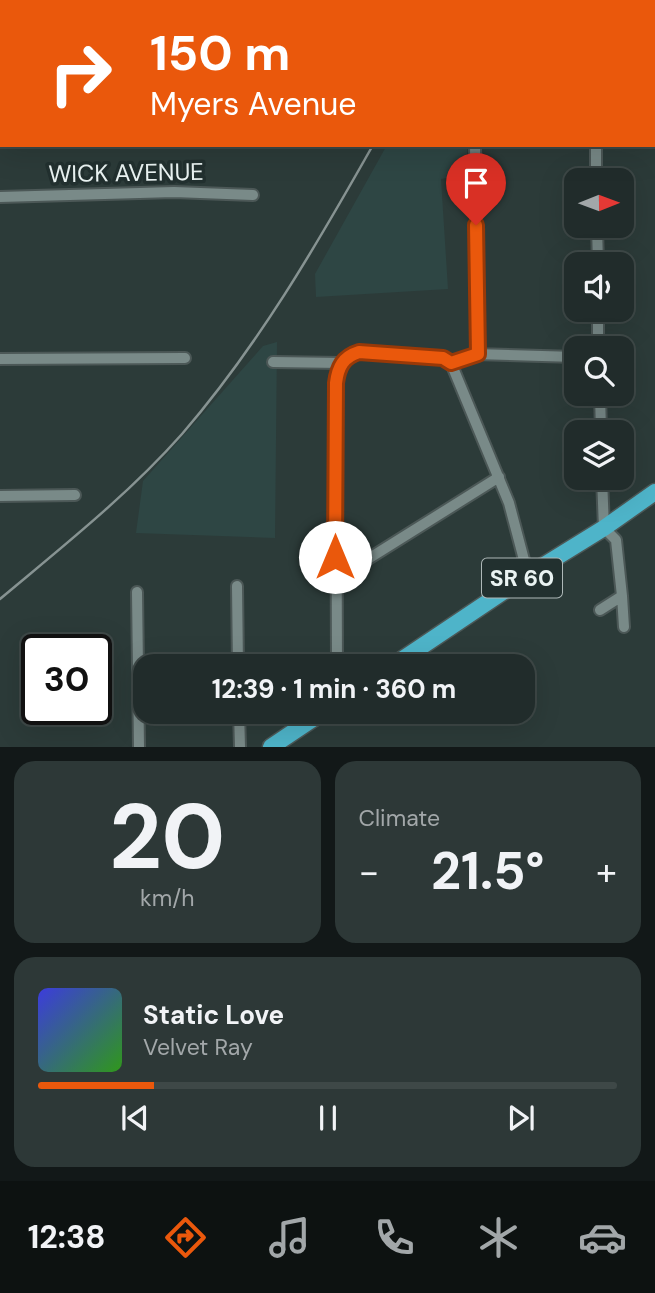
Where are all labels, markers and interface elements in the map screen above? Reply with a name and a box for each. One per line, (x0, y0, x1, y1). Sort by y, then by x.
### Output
text: 150 m (150, 21, 290, 85)
icon: right (35, 28, 126, 119)
text: Myers Avenue (150, 83, 357, 125)
pin (446, 153, 506, 225)
street label: WICK AVENUE (48, 156, 204, 189)
icon: arrive (457, 164, 495, 202)
north arrow (564, 168, 634, 238)
map controls (564, 168, 634, 490)
button: sound (564, 252, 634, 322)
button: search (564, 336, 634, 406)
button: layers (564, 420, 634, 490)
position arrow (298, 520, 372, 594)
road number: SR 60 (482, 558, 562, 598)
speed limit sign: 30 (21, 634, 112, 725)
text: 12:39 · 1 min · 360 m (212, 672, 456, 706)
text: 20 (109, 778, 225, 896)
text: Climate (359, 803, 440, 833)
text: 21.5° (431, 837, 544, 905)
text: − (359, 847, 379, 897)
text: + (596, 847, 617, 897)
text: km/h (140, 883, 194, 913)
text: Static Love (143, 998, 284, 1032)
text: Velvet Ray (143, 1032, 253, 1062)
icon: previous (116, 1099, 154, 1137)
icon: pause (309, 1099, 347, 1137)
icon: next (502, 1099, 540, 1137)
icon: directions (161, 1213, 210, 1262)
icon: music (265, 1213, 314, 1262)
icon: phone (370, 1213, 419, 1262)
icon: climate (474, 1213, 523, 1262)
icon: car (578, 1213, 627, 1262)
text: 12:38 (28, 1216, 105, 1258)

